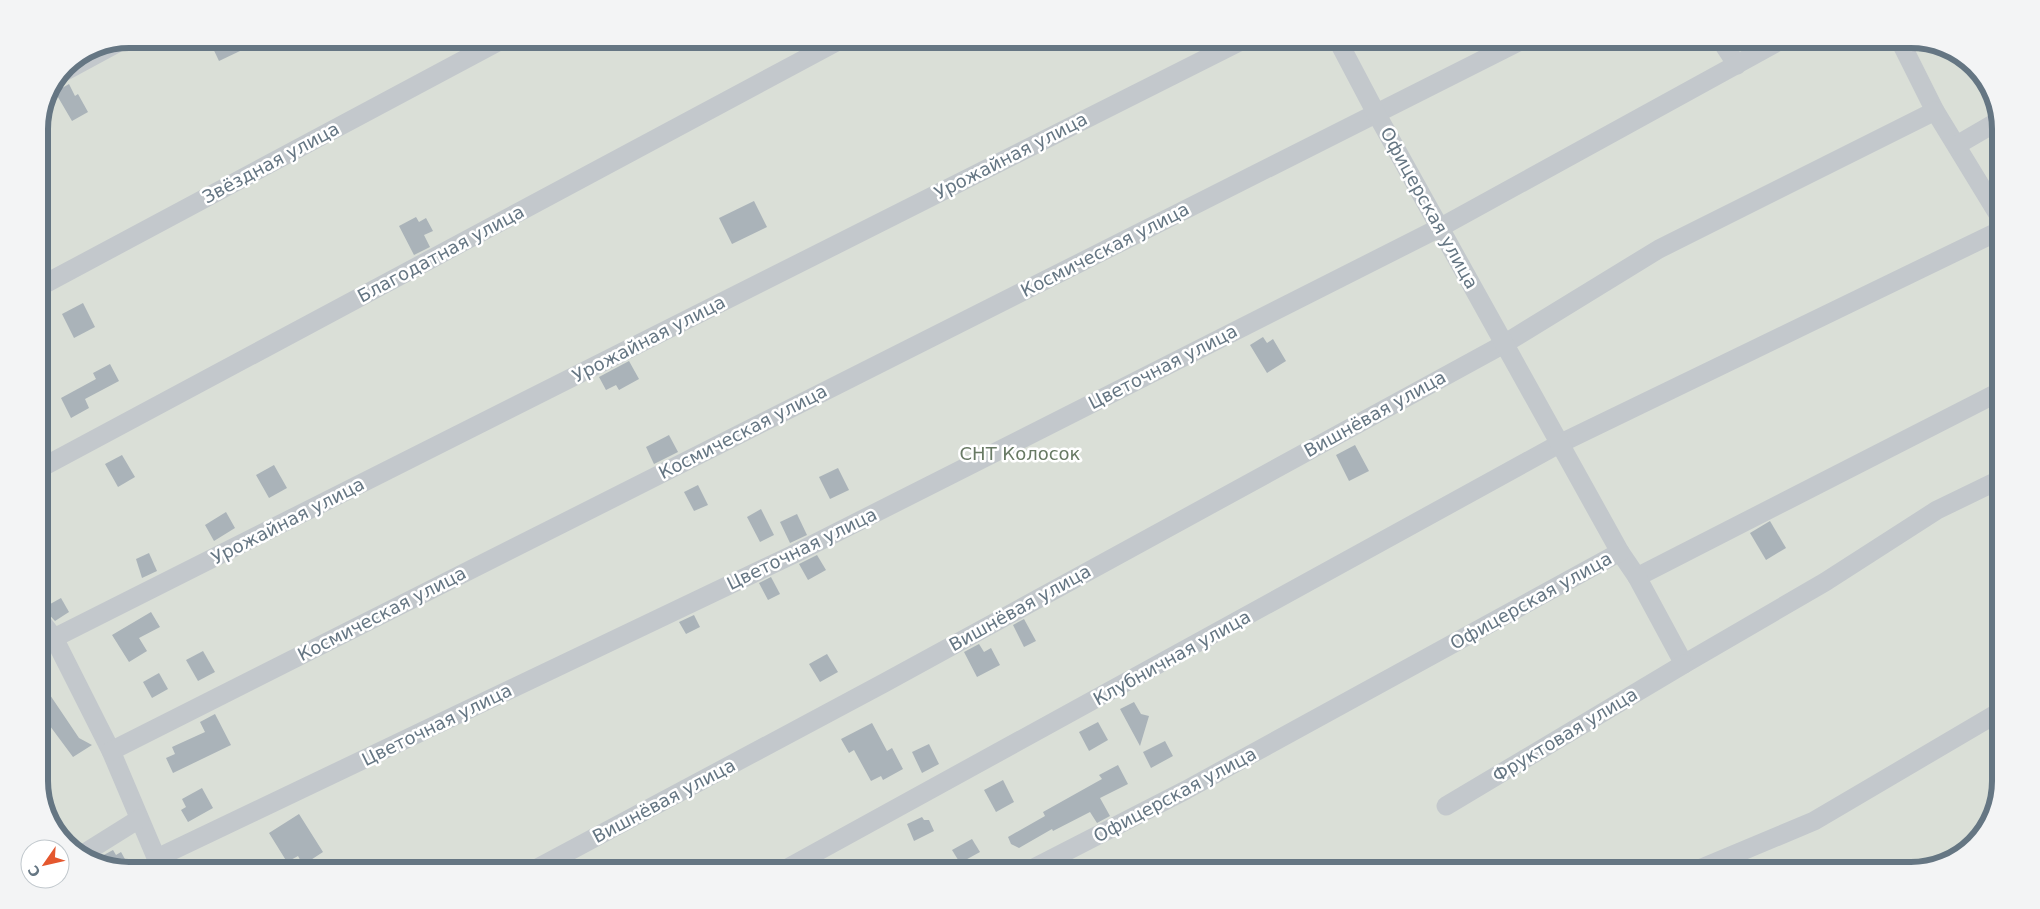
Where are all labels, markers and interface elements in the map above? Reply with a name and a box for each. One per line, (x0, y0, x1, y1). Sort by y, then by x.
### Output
street label: Урожайная улица (931, 108, 1091, 203)
street label: Звёздная улица (199, 118, 343, 207)
street label: Офицерская улица (1376, 123, 1483, 292)
street label: Космическая улица (1017, 198, 1192, 301)
street label: Благодатная улица (354, 201, 528, 306)
street label: Урожайная улица (569, 291, 729, 386)
street label: Цветочная улица (1085, 320, 1241, 413)
street label: Вишнёвая улица (1300, 366, 1449, 461)
street label: Космическая улица (655, 380, 830, 483)
park label: СНТ Колосок (960, 443, 1081, 464)
street label: Урожайная улица (208, 473, 368, 568)
street label: Цветочная улица (723, 503, 880, 594)
street label: Офицерская улица (1446, 547, 1615, 654)
street label: Вишнёвая улица (945, 560, 1094, 655)
street label: Космическая улица (294, 562, 469, 665)
street label: Клубничная улица (1089, 606, 1254, 710)
street label: Цветочная улица (358, 679, 515, 770)
street label: Фруктовая улица (1488, 683, 1641, 786)
street label: Офицерская улица (1090, 743, 1260, 846)
street label: Вишнёвая улица (589, 754, 739, 847)
north arrow (20, 839, 70, 889)
text: С (25, 863, 44, 880)

